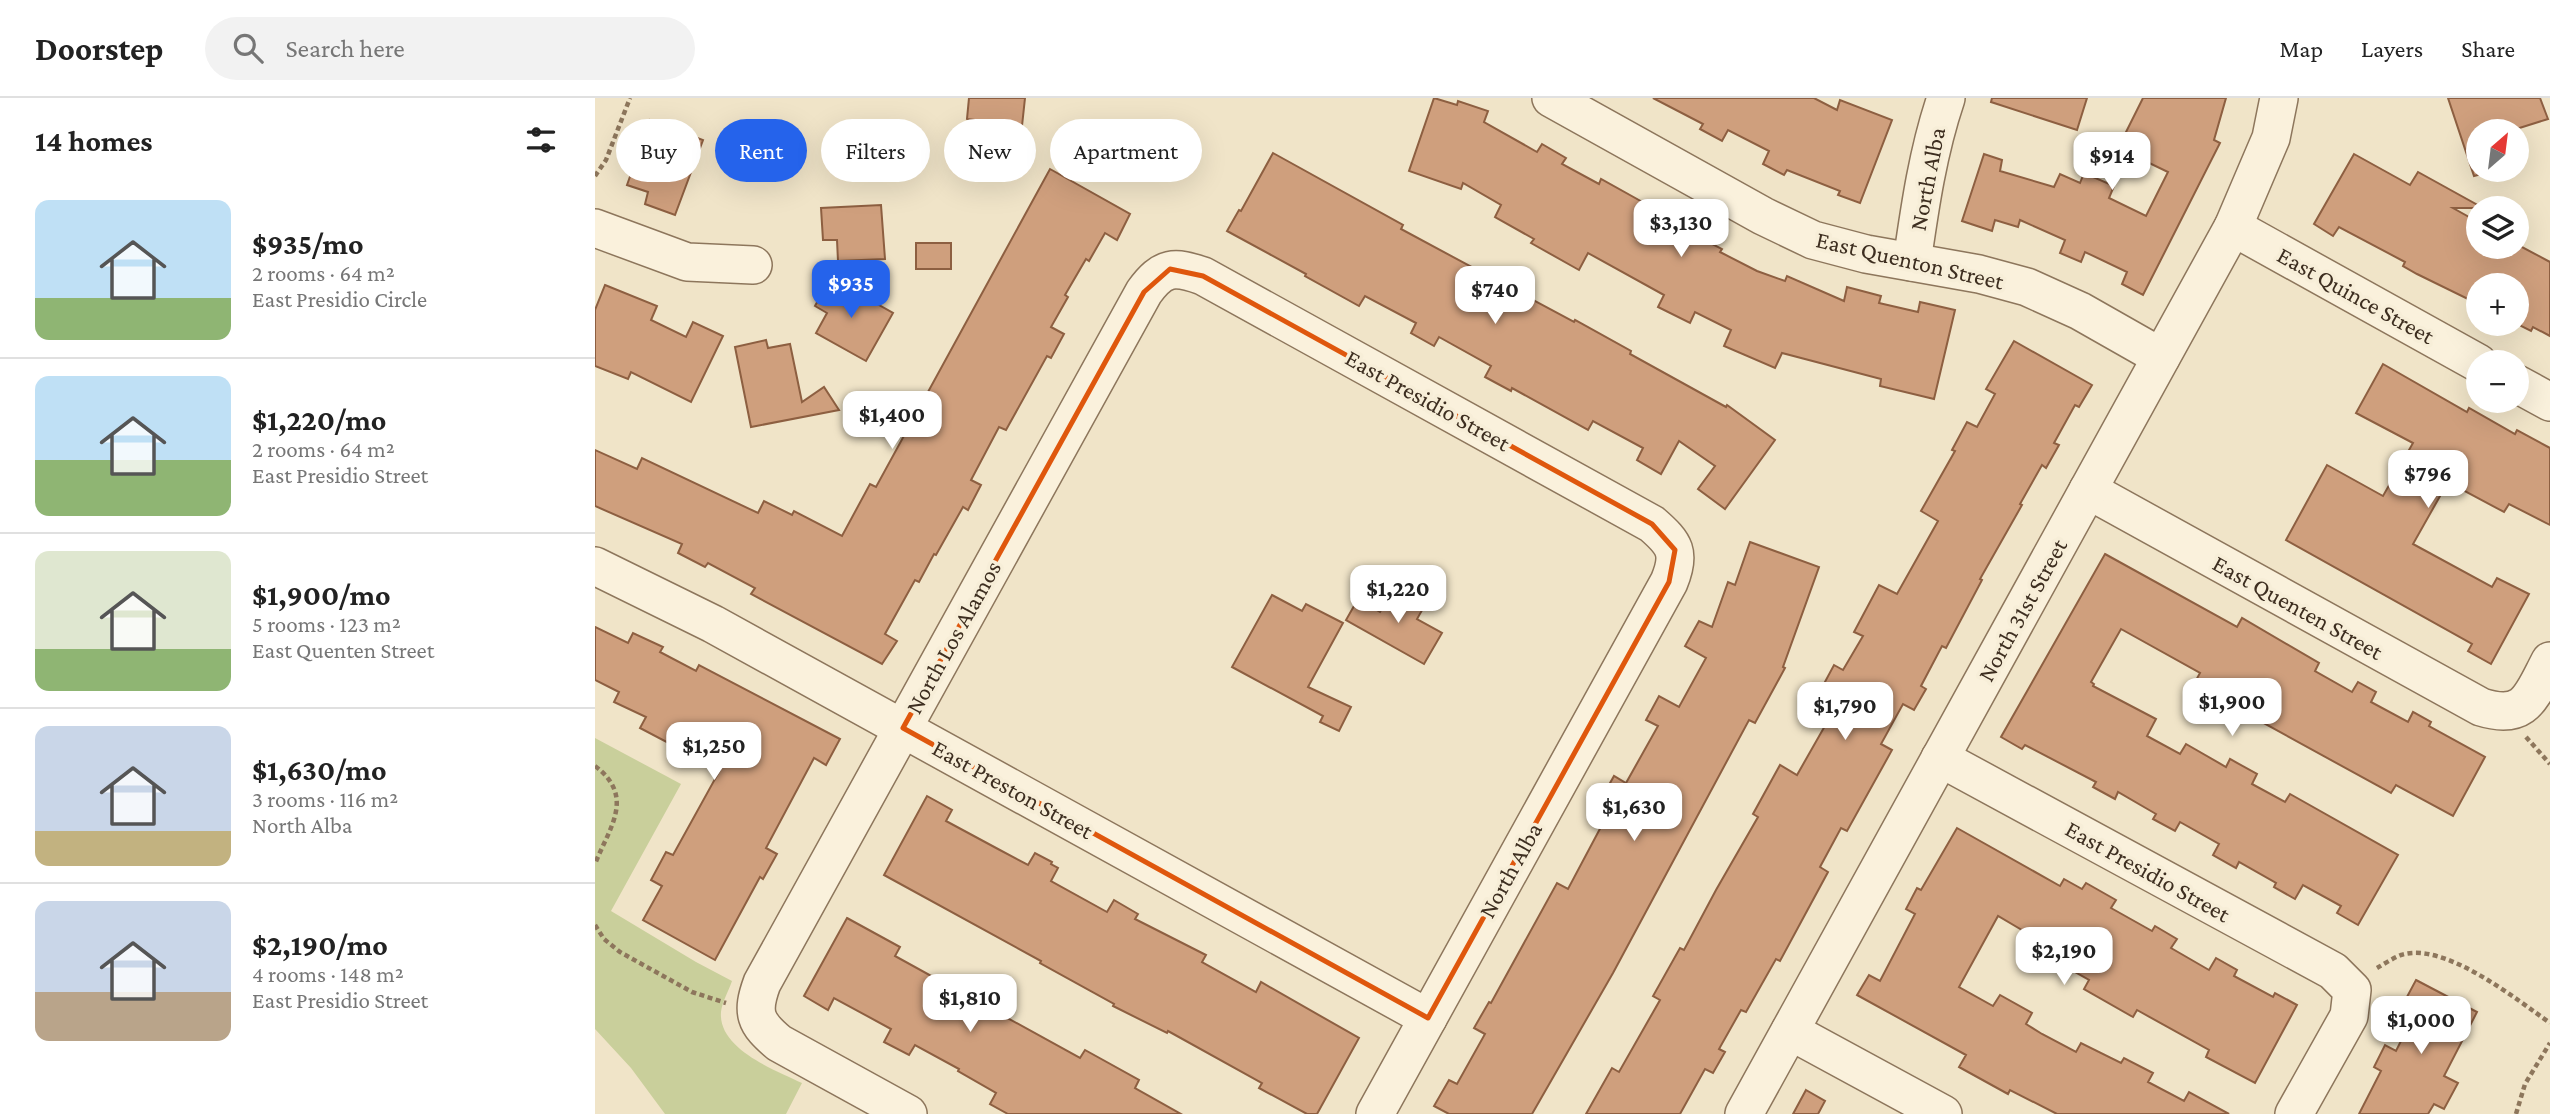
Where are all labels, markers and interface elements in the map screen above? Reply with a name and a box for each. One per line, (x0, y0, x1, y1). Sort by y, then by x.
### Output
search box (205, 17, 695, 80)
icon: search (229, 29, 267, 67)
text: Doorstep (35, 30, 163, 67)
text: Search here (285, 34, 405, 63)
text: Map (2279, 35, 2323, 62)
text: Layers (2361, 35, 2423, 62)
text: Share (2461, 35, 2515, 62)
chip: Buy (616, 119, 701, 182)
chip: Rent (715, 119, 807, 182)
chip: Filters (821, 119, 930, 182)
chip: New (944, 119, 1036, 182)
chip: Apartment (1050, 119, 1202, 182)
north arrow (2466, 119, 2529, 182)
map controls (2466, 119, 2529, 413)
icon: filters (522, 121, 560, 159)
text: 14 homes (35, 124, 153, 157)
street label: North Alba (1904, 125, 1950, 233)
pin: $914 (2071, 132, 2153, 192)
text: $914 (2089, 142, 2135, 168)
button: layers (2466, 196, 2529, 259)
pin: $3,130 (1624, 200, 1738, 259)
text: $3,130 (1650, 209, 1712, 235)
street label: East Quenton Street (1814, 225, 2007, 295)
text: $935/mo (252, 227, 364, 260)
icon: home (91, 228, 175, 312)
street label: East Quince Street (2273, 241, 2440, 350)
text: 2 rooms · 64 m² (252, 260, 395, 286)
pin: $935 (810, 260, 892, 320)
pin: $740 (1454, 266, 1536, 326)
text: $935 (828, 270, 874, 296)
button: + (2466, 273, 2529, 336)
text: $740 (1471, 276, 1519, 302)
text: East Presidio Circle (252, 286, 427, 312)
street label: East Presidio Street (1341, 344, 1516, 457)
button: − (2466, 350, 2529, 413)
pin: $1,400 (835, 392, 949, 451)
text: $1,400 (859, 401, 925, 427)
text: $1,220/mo (252, 403, 386, 436)
icon: home (91, 404, 175, 488)
text: 2 rooms · 64 m² (252, 436, 395, 462)
pin: $796 (2387, 450, 2469, 510)
text: $796 (2404, 460, 2452, 486)
text: East Presidio Street (252, 462, 428, 488)
street label: North 31st Street (1972, 533, 2073, 686)
street label: East Quenten Street (2208, 549, 2389, 665)
street label: North Los Alamos (900, 556, 1006, 718)
pin: $1,220 (1341, 566, 1455, 625)
text: $1,220 (1366, 575, 1430, 601)
text: $1,900/mo (252, 578, 391, 611)
icon: home (91, 579, 175, 663)
text: 5 rooms · 123 m² (252, 611, 401, 637)
text: East Quenten Street (252, 637, 434, 663)
pin: $1,900 (2175, 678, 2289, 738)
pin: $1,790 (1788, 682, 1902, 742)
text: $1,900 (2199, 688, 2265, 714)
text: $1,790 (1813, 692, 1877, 718)
pin: $1,250 (657, 722, 771, 782)
text: $1,250 (682, 732, 746, 758)
street label: East Preston Street (928, 734, 1099, 845)
text: $1,630/mo (252, 753, 387, 786)
icon: home (91, 754, 175, 838)
pin: $1,630 (1577, 784, 1691, 843)
text: 3 rooms · 116 m² (252, 786, 398, 812)
text: $1,630 (1602, 793, 1666, 819)
text: North Alba (252, 812, 352, 838)
street label: East Presidio Street (2061, 815, 2236, 928)
street label: North Alba (1473, 818, 1547, 922)
text: $2,190/mo (252, 928, 388, 961)
pin: $2,190 (2007, 928, 2121, 987)
icon: home (91, 929, 175, 1013)
text: $2,190 (2032, 937, 2096, 963)
text: 4 rooms · 148 m² (252, 961, 404, 987)
pin: $1,810 (913, 974, 1027, 1034)
text: $1,810 (939, 984, 1001, 1010)
text: East Presidio Street (252, 987, 428, 1013)
pin: $1,000 (2364, 996, 2478, 1056)
text: $1,000 (2387, 1006, 2455, 1032)

